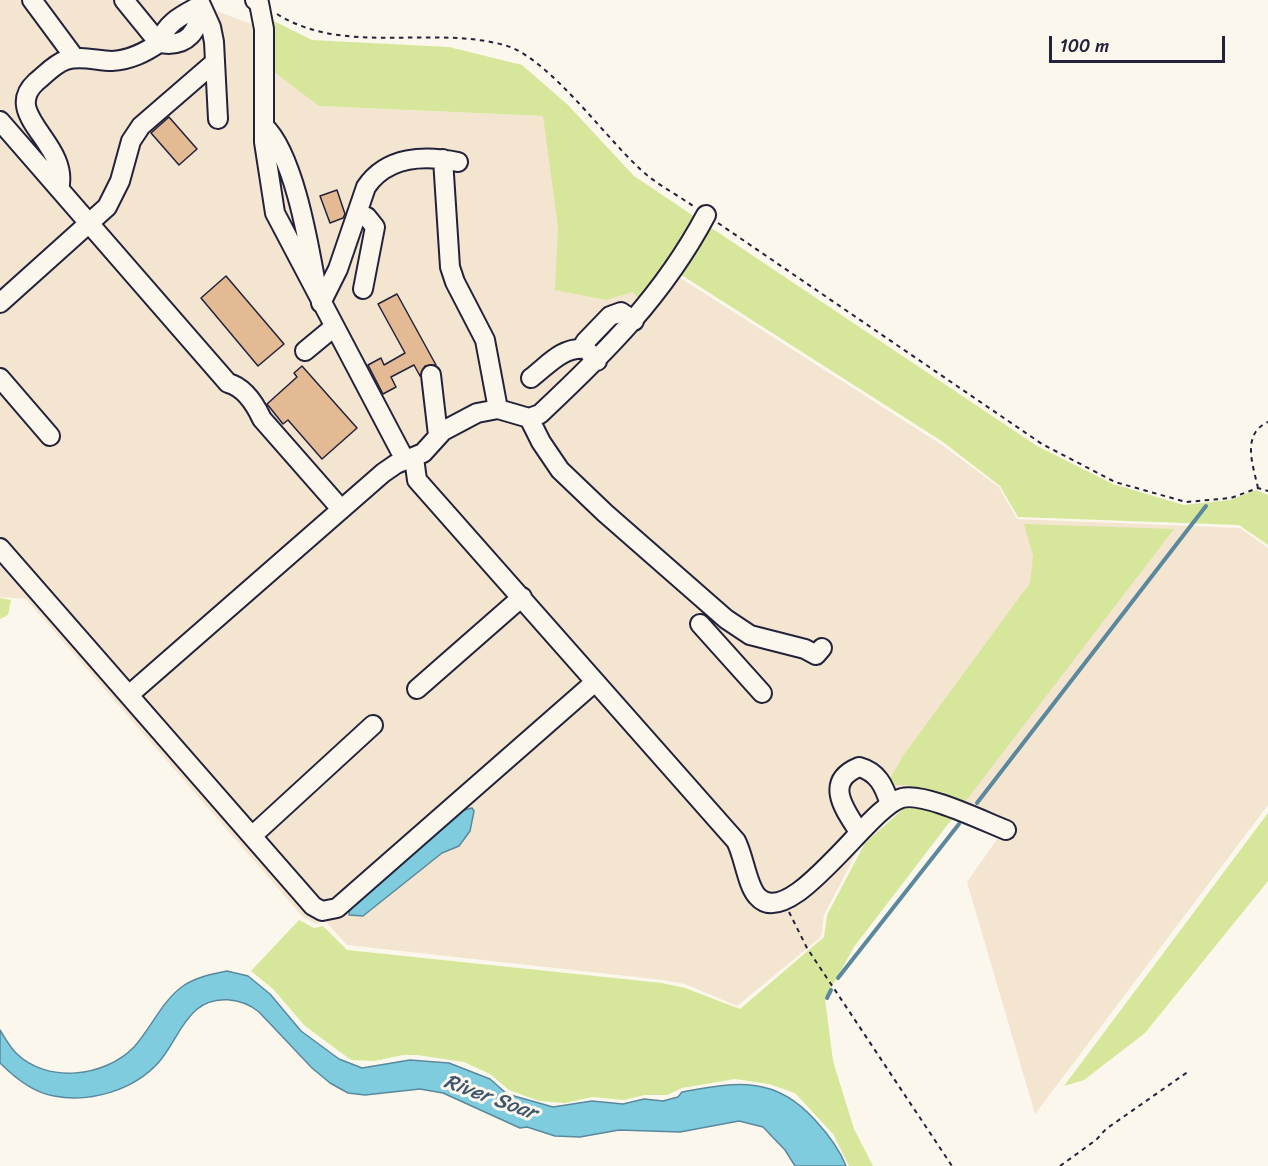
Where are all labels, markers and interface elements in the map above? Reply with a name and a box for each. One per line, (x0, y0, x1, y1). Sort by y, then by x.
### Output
scale bar (1052, 24, 1228, 62)
text: 100 m (1060, 30, 1109, 62)
water label: River Soar (441, 1070, 539, 1126)

